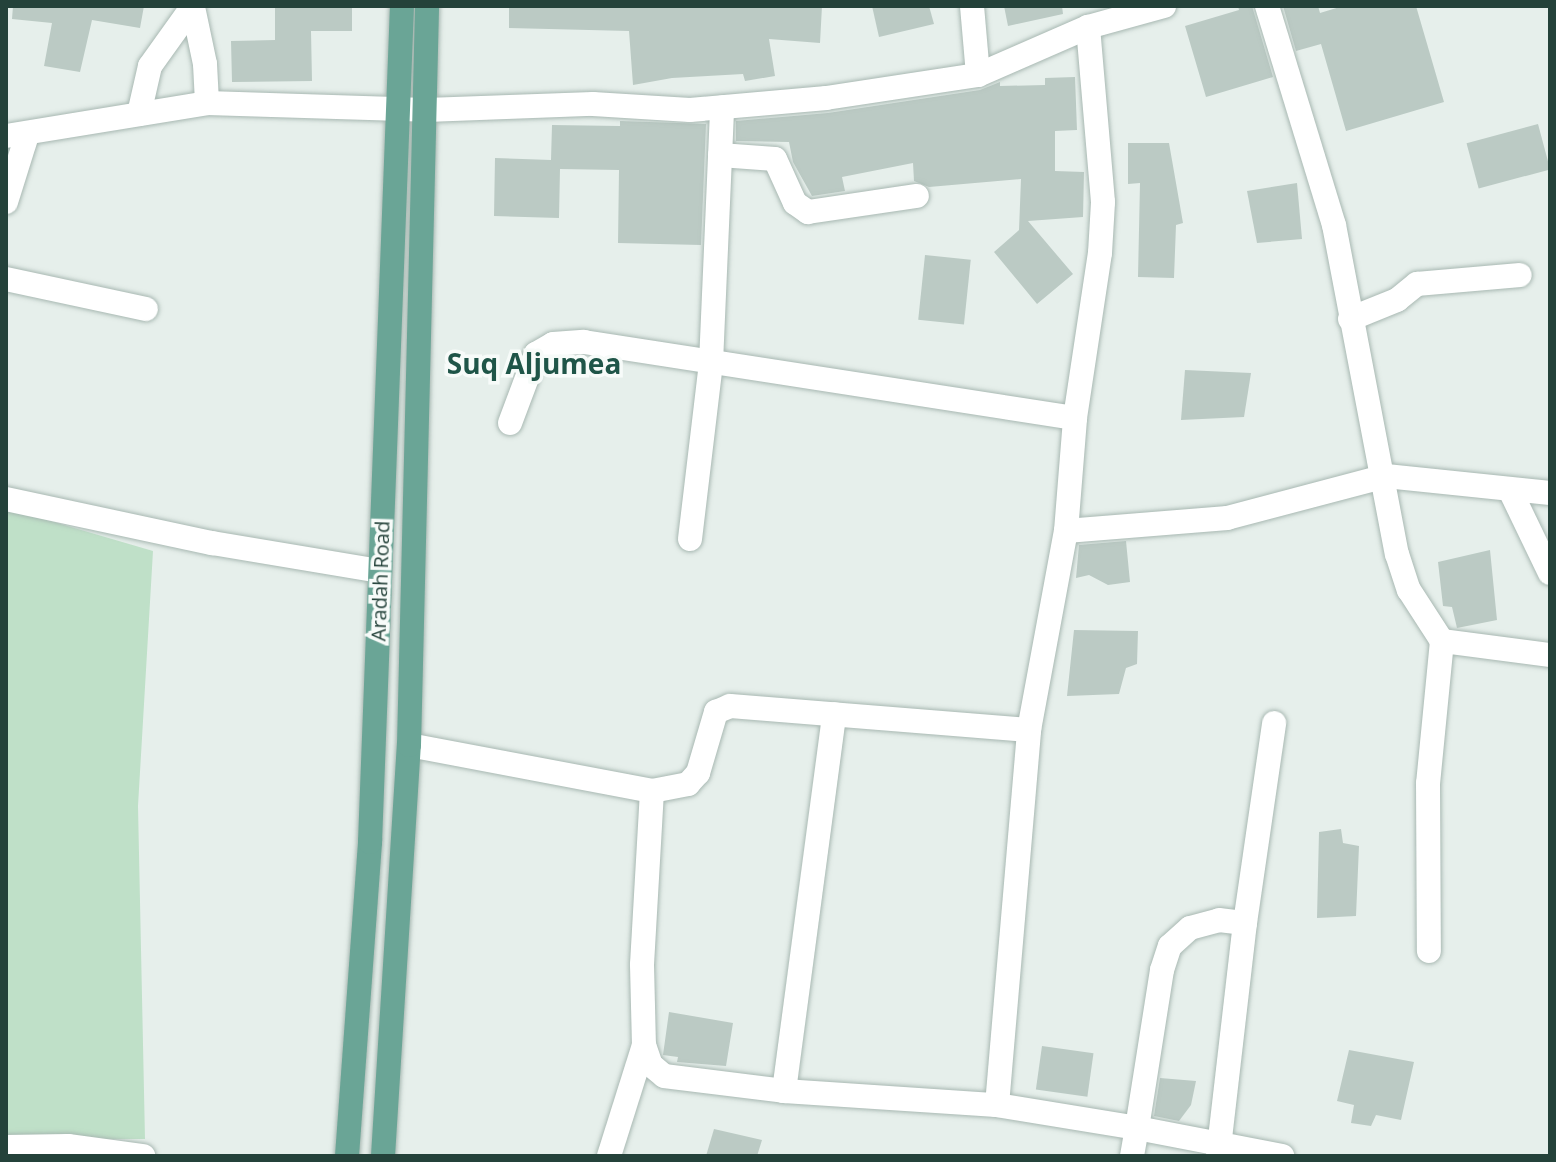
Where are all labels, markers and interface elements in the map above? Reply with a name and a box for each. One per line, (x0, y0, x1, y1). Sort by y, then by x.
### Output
district label: Suq Aljumea (447, 346, 621, 380)
street label: Aradah Road (366, 520, 394, 642)

